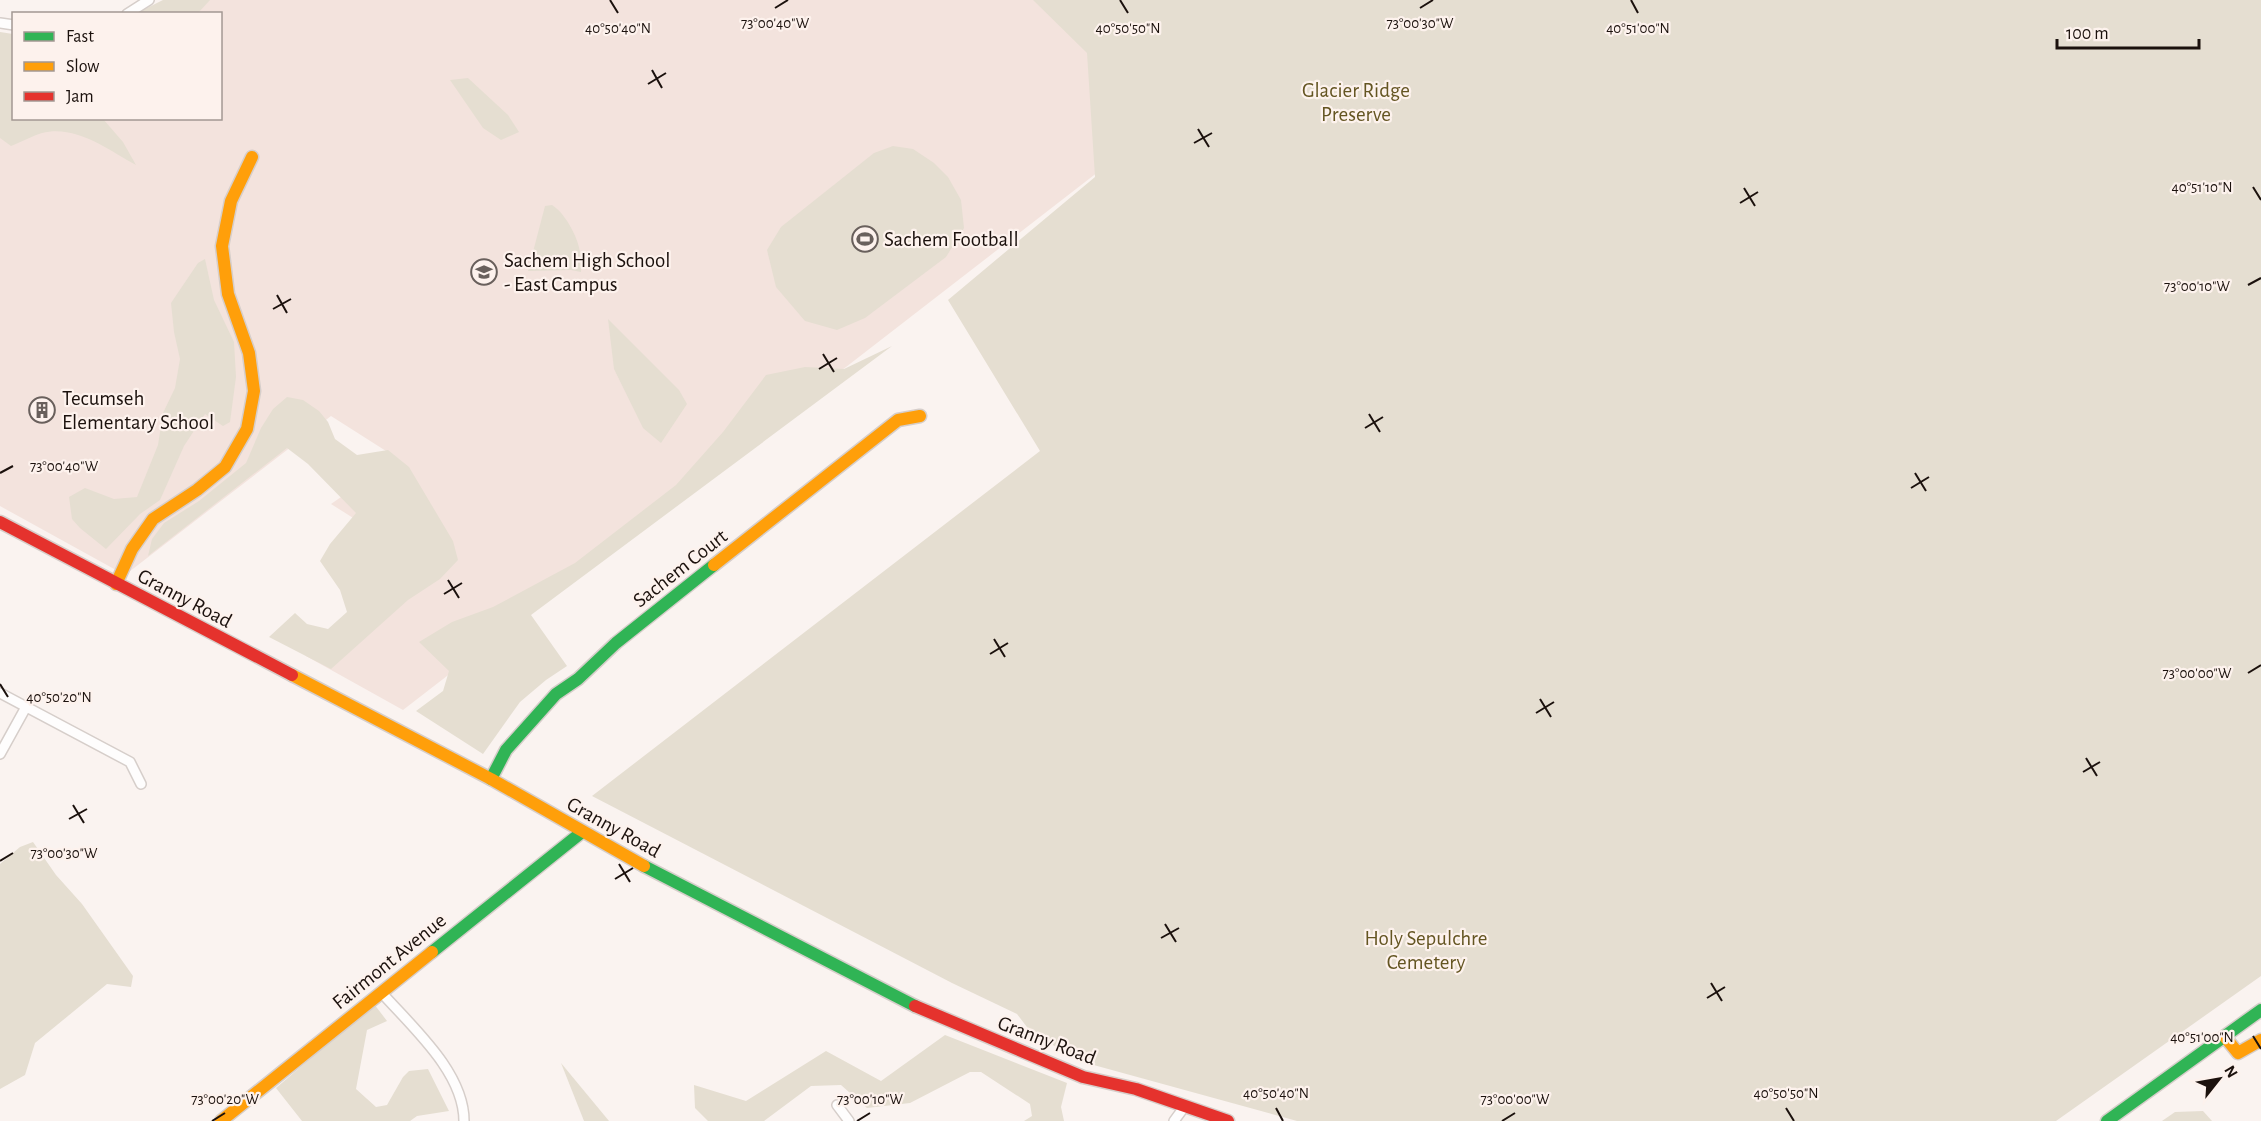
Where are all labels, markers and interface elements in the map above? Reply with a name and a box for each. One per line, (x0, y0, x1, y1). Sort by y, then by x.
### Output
legend (12, 12, 222, 120)
scale bar (2057, 12, 2200, 50)
text: 73°00'40"W (741, 16, 810, 31)
text: 73°00'30"W (1386, 16, 1454, 31)
text: 40°50'40"N (585, 21, 651, 36)
text: 40°50'50"N (1096, 21, 1160, 36)
text: 40°51'00"N (1606, 21, 1670, 36)
text: 100 m (2066, 25, 2109, 43)
text: Fast (66, 28, 94, 46)
text: Slow (66, 58, 99, 76)
park label: Glacier Ridge Preserve (1302, 80, 1410, 125)
text: Jam (66, 88, 94, 106)
text: 40°51'10"N (2172, 180, 2232, 195)
sports icon: Sachem Football (850, 224, 880, 254)
place label: Sachem Football (884, 229, 1019, 250)
place label: Sachem High School - East Campus (504, 250, 671, 295)
school or university icon: Sachem High School - East Campus (469, 257, 499, 287)
text: 73°00'10"W (2164, 279, 2231, 294)
place label: Tecumseh Elementary School (62, 388, 214, 433)
building icon: Tecumseh Elementary School (27, 395, 57, 425)
text: 73°00'40"W (30, 459, 99, 474)
street label: Sachem Court (629, 525, 731, 611)
street label: Granny Road (134, 565, 235, 632)
text: 73°00'00"W (2163, 666, 2232, 681)
text: 40°50'20"N (26, 690, 92, 705)
street label: Granny Road (563, 793, 664, 862)
text: 73°00'30"W (30, 846, 98, 861)
street label: Fairmont Avenue (329, 909, 450, 1013)
park label: Holy Sepulchre Cemetery (1365, 928, 1487, 973)
street label: Granny Road (995, 1012, 1099, 1069)
text: 40°51'00"N (2170, 1030, 2234, 1045)
north arrow (2189, 1049, 2249, 1109)
text: N (2221, 1063, 2241, 1081)
text: 40°50'40"N (1243, 1086, 1309, 1101)
text: 40°50'50"N (1754, 1086, 1818, 1101)
text: 73°00'20"W (191, 1092, 259, 1107)
text: 73°00'10"W (837, 1092, 904, 1107)
text: 73°00'00"W (1481, 1092, 1550, 1107)

